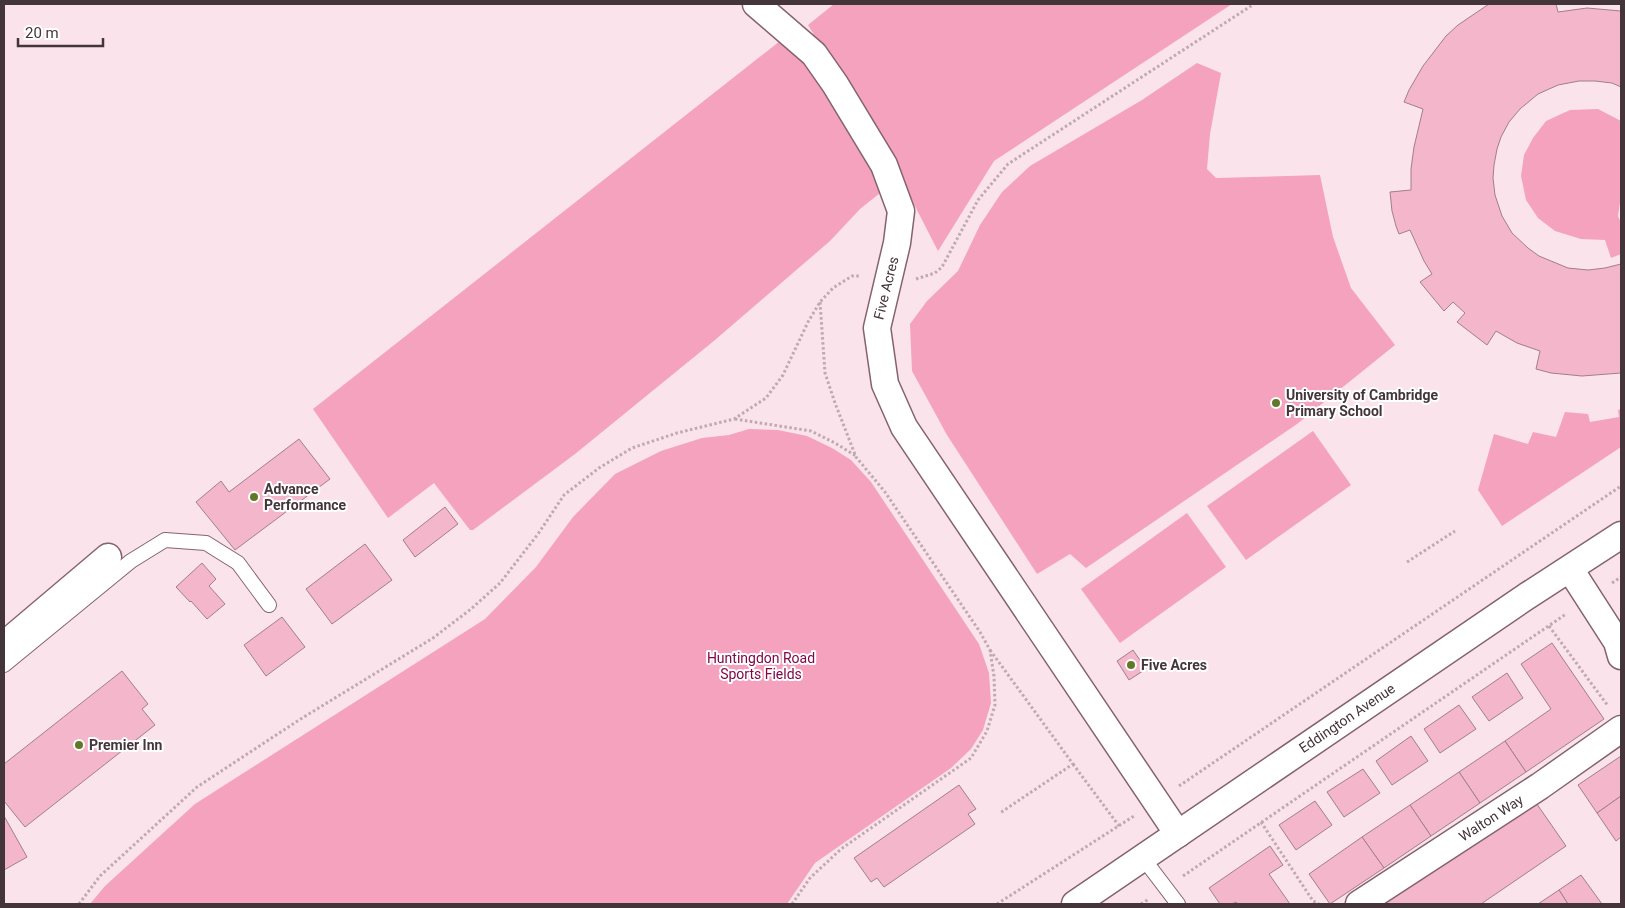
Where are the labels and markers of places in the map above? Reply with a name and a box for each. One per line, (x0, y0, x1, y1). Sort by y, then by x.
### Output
place label: University of Cambridge Primary School (1286, 387, 1438, 419)
marker: University of Cambridge Primary School (1270, 397, 1282, 409)
place label: Advance Performance (264, 481, 347, 513)
marker: Advance Performance (248, 491, 260, 503)
place label: Five Acres (1141, 657, 1207, 673)
marker: Five Acres (1125, 659, 1137, 671)
place label: Premier Inn (89, 737, 163, 753)
marker: Premier Inn (73, 739, 85, 751)

